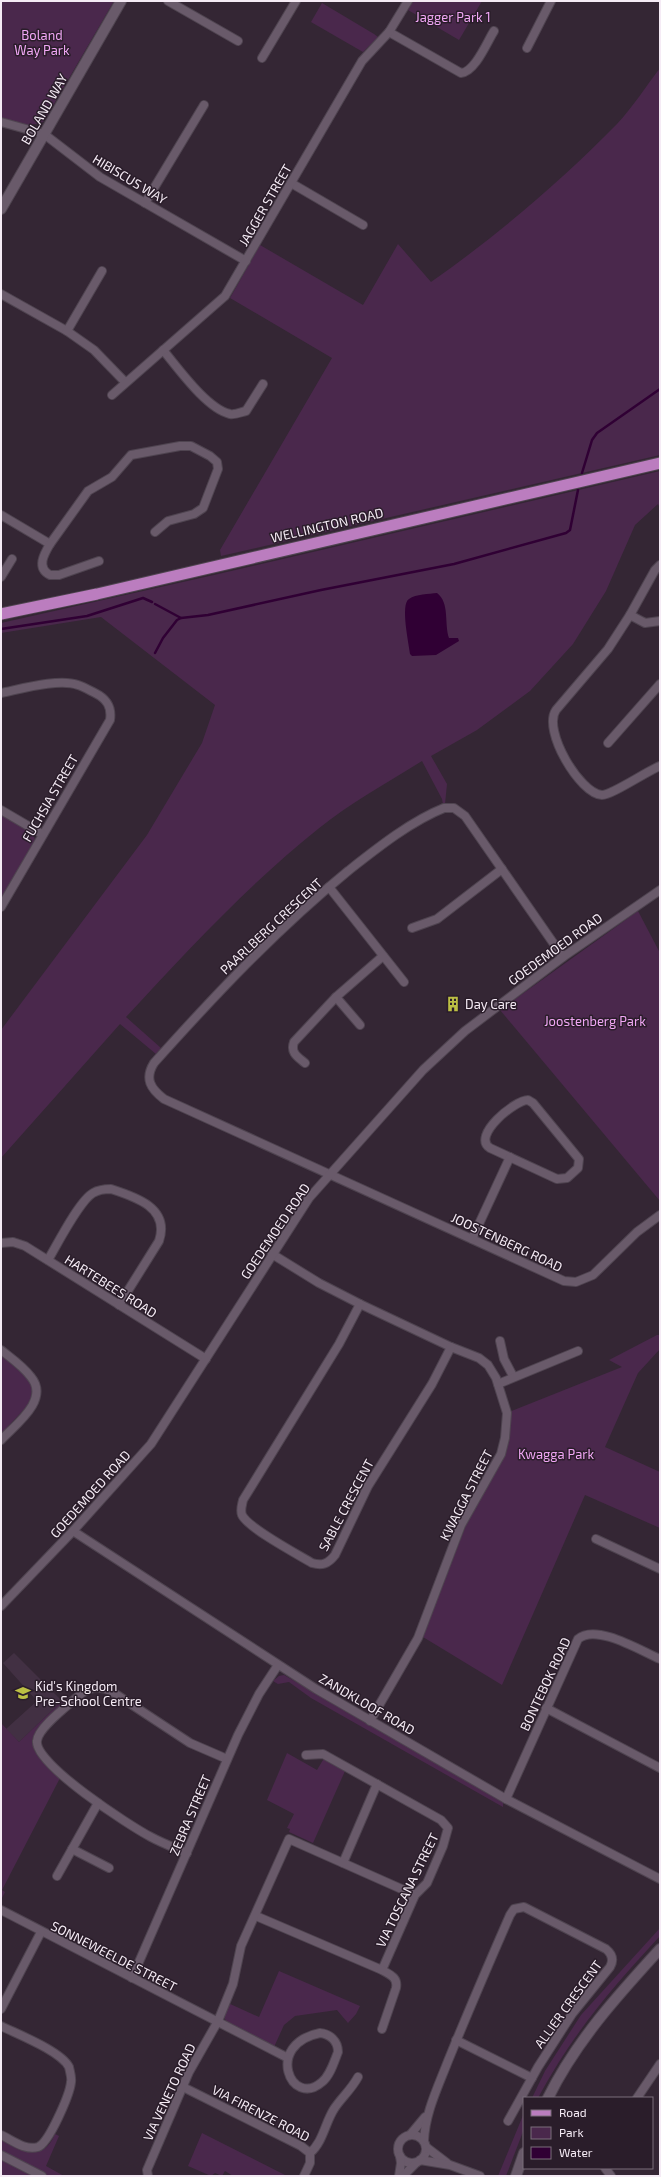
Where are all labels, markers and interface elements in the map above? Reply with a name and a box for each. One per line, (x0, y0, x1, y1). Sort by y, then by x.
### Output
park label: Jagger Park 1 (415, 9, 491, 25)
park label: Boland Way Park (14, 27, 70, 58)
street label: BOLAND WAY (17, 70, 71, 147)
street label: HIBISCUS WAY (90, 151, 171, 208)
street label: JAGGER STREET (235, 161, 295, 249)
street label: WELLINGTON ROAD (269, 504, 385, 546)
street label: FUCHSIA STREET (19, 751, 82, 844)
street label: PAARLBERG CRESCENT (217, 874, 326, 978)
street label: GOEDEMOED ROAD (505, 910, 605, 988)
building icon: Day Care (444, 995, 462, 1013)
place label: Day Care (465, 996, 517, 1012)
park label: Joostenberg Park (544, 1013, 646, 1029)
street label: GOEDEMOED ROAD (237, 1180, 313, 1282)
street label: JOOSTENBERG ROAD (449, 1209, 565, 1275)
street label: HARTEBEES ROAD (62, 1251, 160, 1321)
park label: Kwagga Park (518, 1446, 595, 1462)
street label: GOEDEMOED ROAD (46, 1447, 134, 1541)
street label: KWAGGA STREET (436, 1447, 496, 1543)
street label: SABLE CRESCENT (315, 1456, 377, 1554)
street label: BONTEBOK ROAD (516, 1635, 574, 1733)
street label: ZANDKLOOF ROAD (316, 1670, 418, 1738)
place label: Kid's Kingdom Pre-School Centre (35, 1678, 142, 1709)
school or university icon: Kid's Kingdom Pre-School Centre (14, 1684, 32, 1702)
street label: ZEBRA STREET (166, 1772, 214, 1858)
street label: VIA TOSCANA STREET (372, 1830, 442, 1950)
street label: SONNEWEELDE STREET (48, 1917, 180, 1995)
street label: ALLIER CRESCENT (531, 1957, 605, 2051)
street label: VIA VENETO ROAD (139, 2041, 199, 2143)
street label: VIA FIRENZE ROAD (209, 2081, 313, 2145)
legend (523, 2097, 653, 2169)
text: Road (559, 2105, 587, 2119)
text: Park (559, 2125, 584, 2139)
text: Water (559, 2145, 593, 2159)

